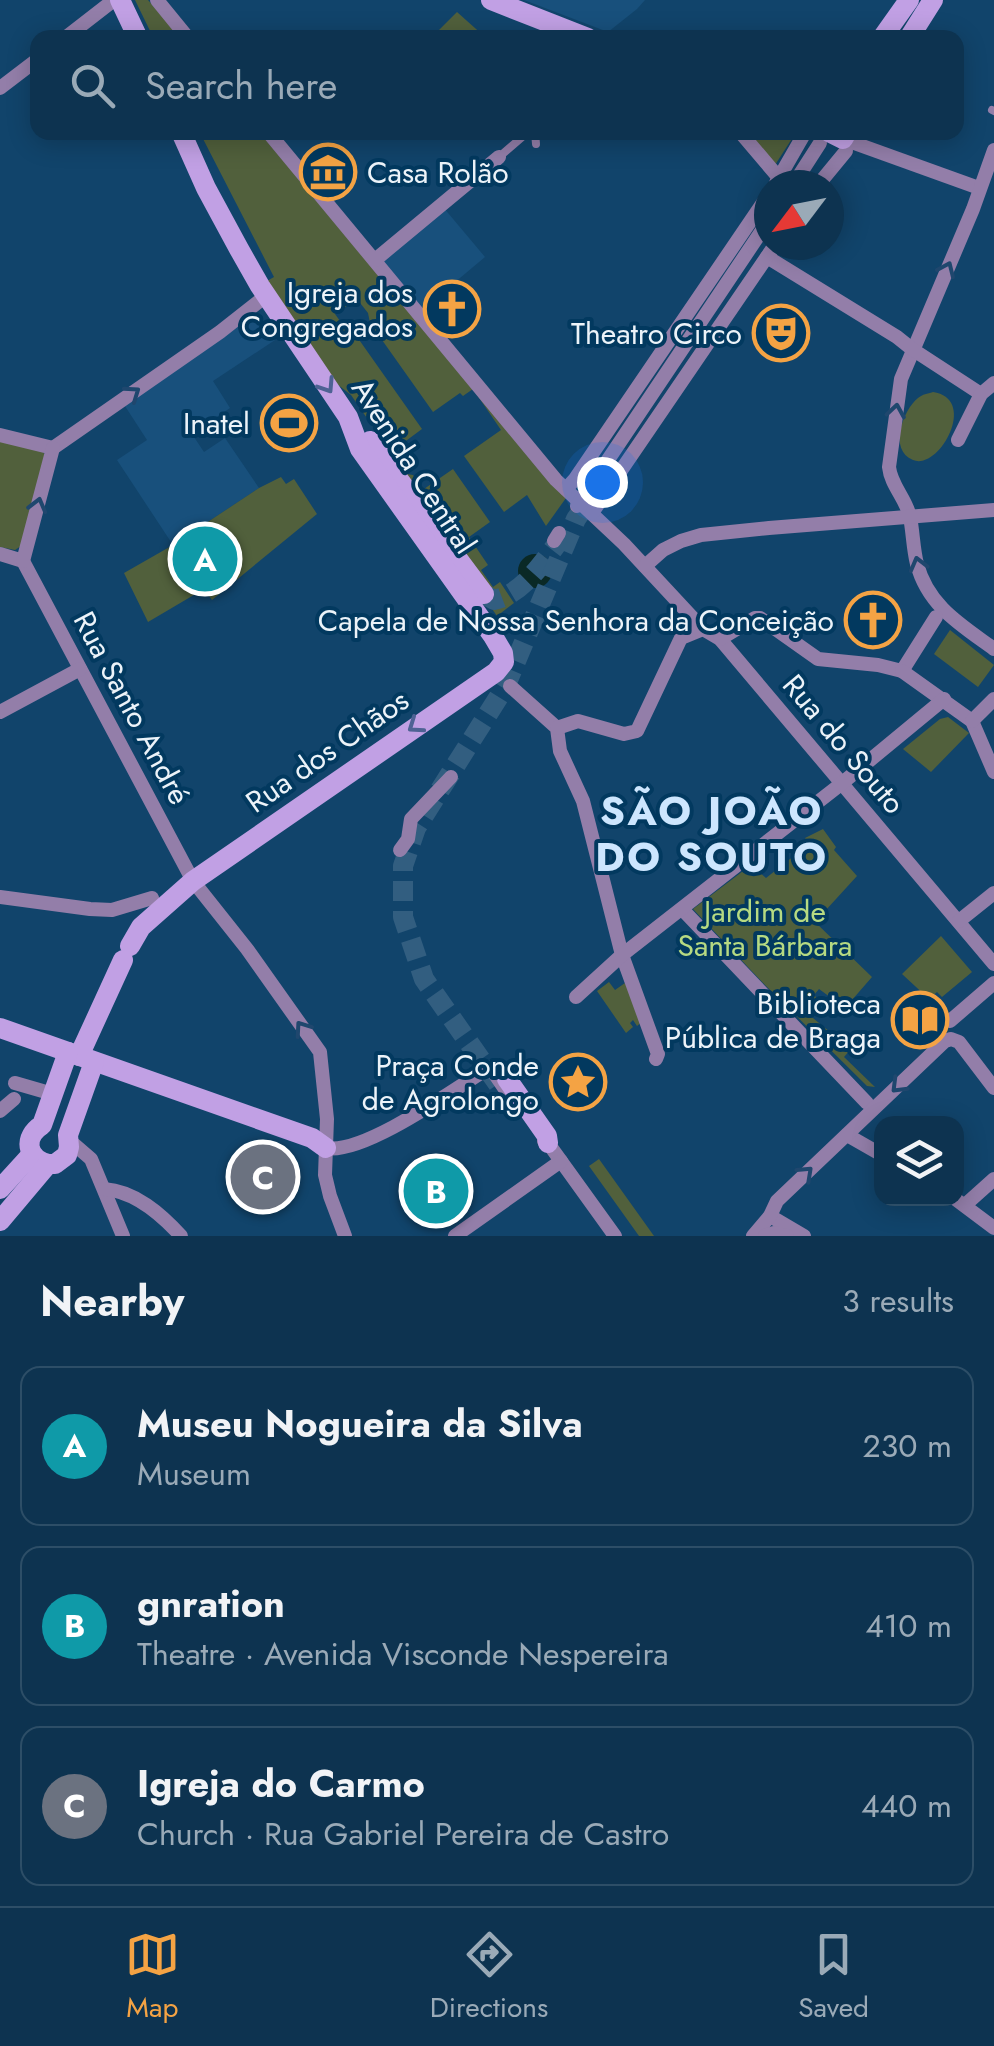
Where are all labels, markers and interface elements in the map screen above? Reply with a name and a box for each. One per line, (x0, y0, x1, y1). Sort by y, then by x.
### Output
search box (30, 30, 964, 140)
icon: search (65, 58, 120, 113)
text: Search here (145, 58, 337, 113)
museum icon: Casa Rolão (298, 142, 358, 202)
place label: Casa Rolão (367, 151, 509, 194)
north arrow (754, 170, 844, 260)
one-way arrow (935, 261, 955, 279)
place label: Igreja dos Congregados (241, 271, 413, 348)
church icon: Igreja dos Congregados (422, 279, 482, 339)
theatre icon: Theatro Circo (751, 303, 811, 363)
place label: Theatro Circo (571, 312, 742, 355)
street label: Avenida Central (341, 370, 487, 562)
one-way arrow (314, 375, 333, 393)
one-way arrow (122, 387, 141, 405)
sports icon: Inatel (259, 393, 319, 453)
place label: Inatel (183, 402, 250, 445)
one-way arrow (884, 403, 905, 419)
your location (577, 457, 628, 508)
one-way arrow (27, 497, 48, 514)
pin: A (172, 522, 238, 596)
one-way arrow (909, 555, 930, 572)
church icon: Capela de Nossa Senhora da Conceição (843, 590, 903, 650)
place label: Capela de Nossa Senhora da Conceição (318, 599, 834, 642)
street label: Rua Santo André (63, 604, 201, 812)
street label: Rua do Souto (773, 665, 915, 823)
street label: Rua dos Chãos (237, 679, 417, 823)
one-way arrow (408, 714, 427, 732)
district label: SÃO JOÃO DO SOUTO (595, 782, 829, 886)
park label: Jardim de Santa Bárbara (677, 890, 853, 967)
place label: Biblioteca Pública de Braga (665, 982, 881, 1059)
library icon: Biblioteca Pública de Braga (890, 990, 950, 1050)
one-way arrow (296, 1020, 315, 1039)
place label: Praça Conde de Agrolongo (362, 1044, 539, 1121)
place icon: Praça Conde de Agrolongo (548, 1052, 608, 1112)
one-way arrow (892, 1074, 910, 1092)
map controls (874, 1116, 964, 1206)
button: layers (874, 1116, 964, 1206)
pin: C (230, 1140, 296, 1214)
pin: B (404, 1154, 468, 1228)
one-way arrow (794, 1167, 813, 1185)
text: Nearby (40, 1271, 184, 1332)
text: 3 results (842, 1278, 954, 1324)
text: Museu Nogueira da Silva (137, 1396, 583, 1451)
text: A (63, 1423, 86, 1469)
text: 230 m (863, 1423, 952, 1469)
text: Museum (137, 1451, 251, 1497)
text: gnration (137, 1576, 285, 1631)
text: B (64, 1603, 85, 1649)
text: 410 m (865, 1603, 952, 1649)
text: Theatre · Avenida Visconde Nespereira (137, 1631, 669, 1677)
text: Igreja do Carmo (137, 1756, 425, 1811)
text: C (63, 1783, 86, 1829)
text: 440 m (861, 1783, 952, 1829)
text: Church · Rua Gabriel Pereira de Castro (137, 1811, 669, 1857)
tab: Map (125, 1927, 180, 2028)
tab: Directions (430, 1927, 548, 2028)
tab: Saved (798, 1927, 869, 2028)

